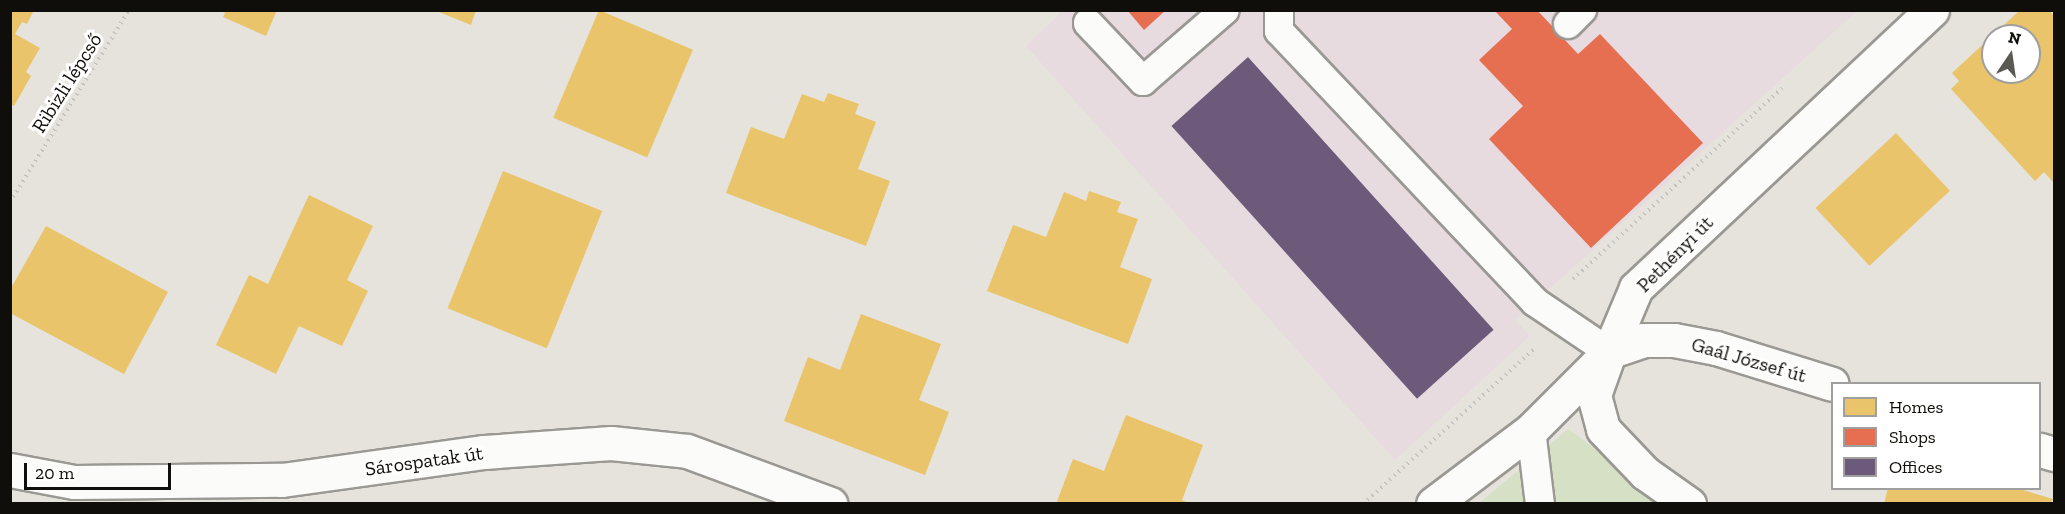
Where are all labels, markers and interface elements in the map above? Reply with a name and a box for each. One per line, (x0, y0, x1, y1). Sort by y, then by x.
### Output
north arrow (1981, 24, 2041, 84)
text: N (2007, 27, 2023, 49)
street label: Ribizli lépcső (27, 29, 107, 137)
street label: Pethényi út (1632, 211, 1718, 297)
street label: Gaál József út (1689, 332, 1809, 388)
legend (1831, 382, 2041, 490)
text: Homes (1889, 396, 1943, 418)
text: Shops (1889, 426, 1936, 448)
street label: Sárospatak út (363, 441, 485, 481)
scale bar (27, 451, 174, 489)
text: Offices (1889, 456, 1942, 478)
text: 20 m (35, 462, 74, 484)

